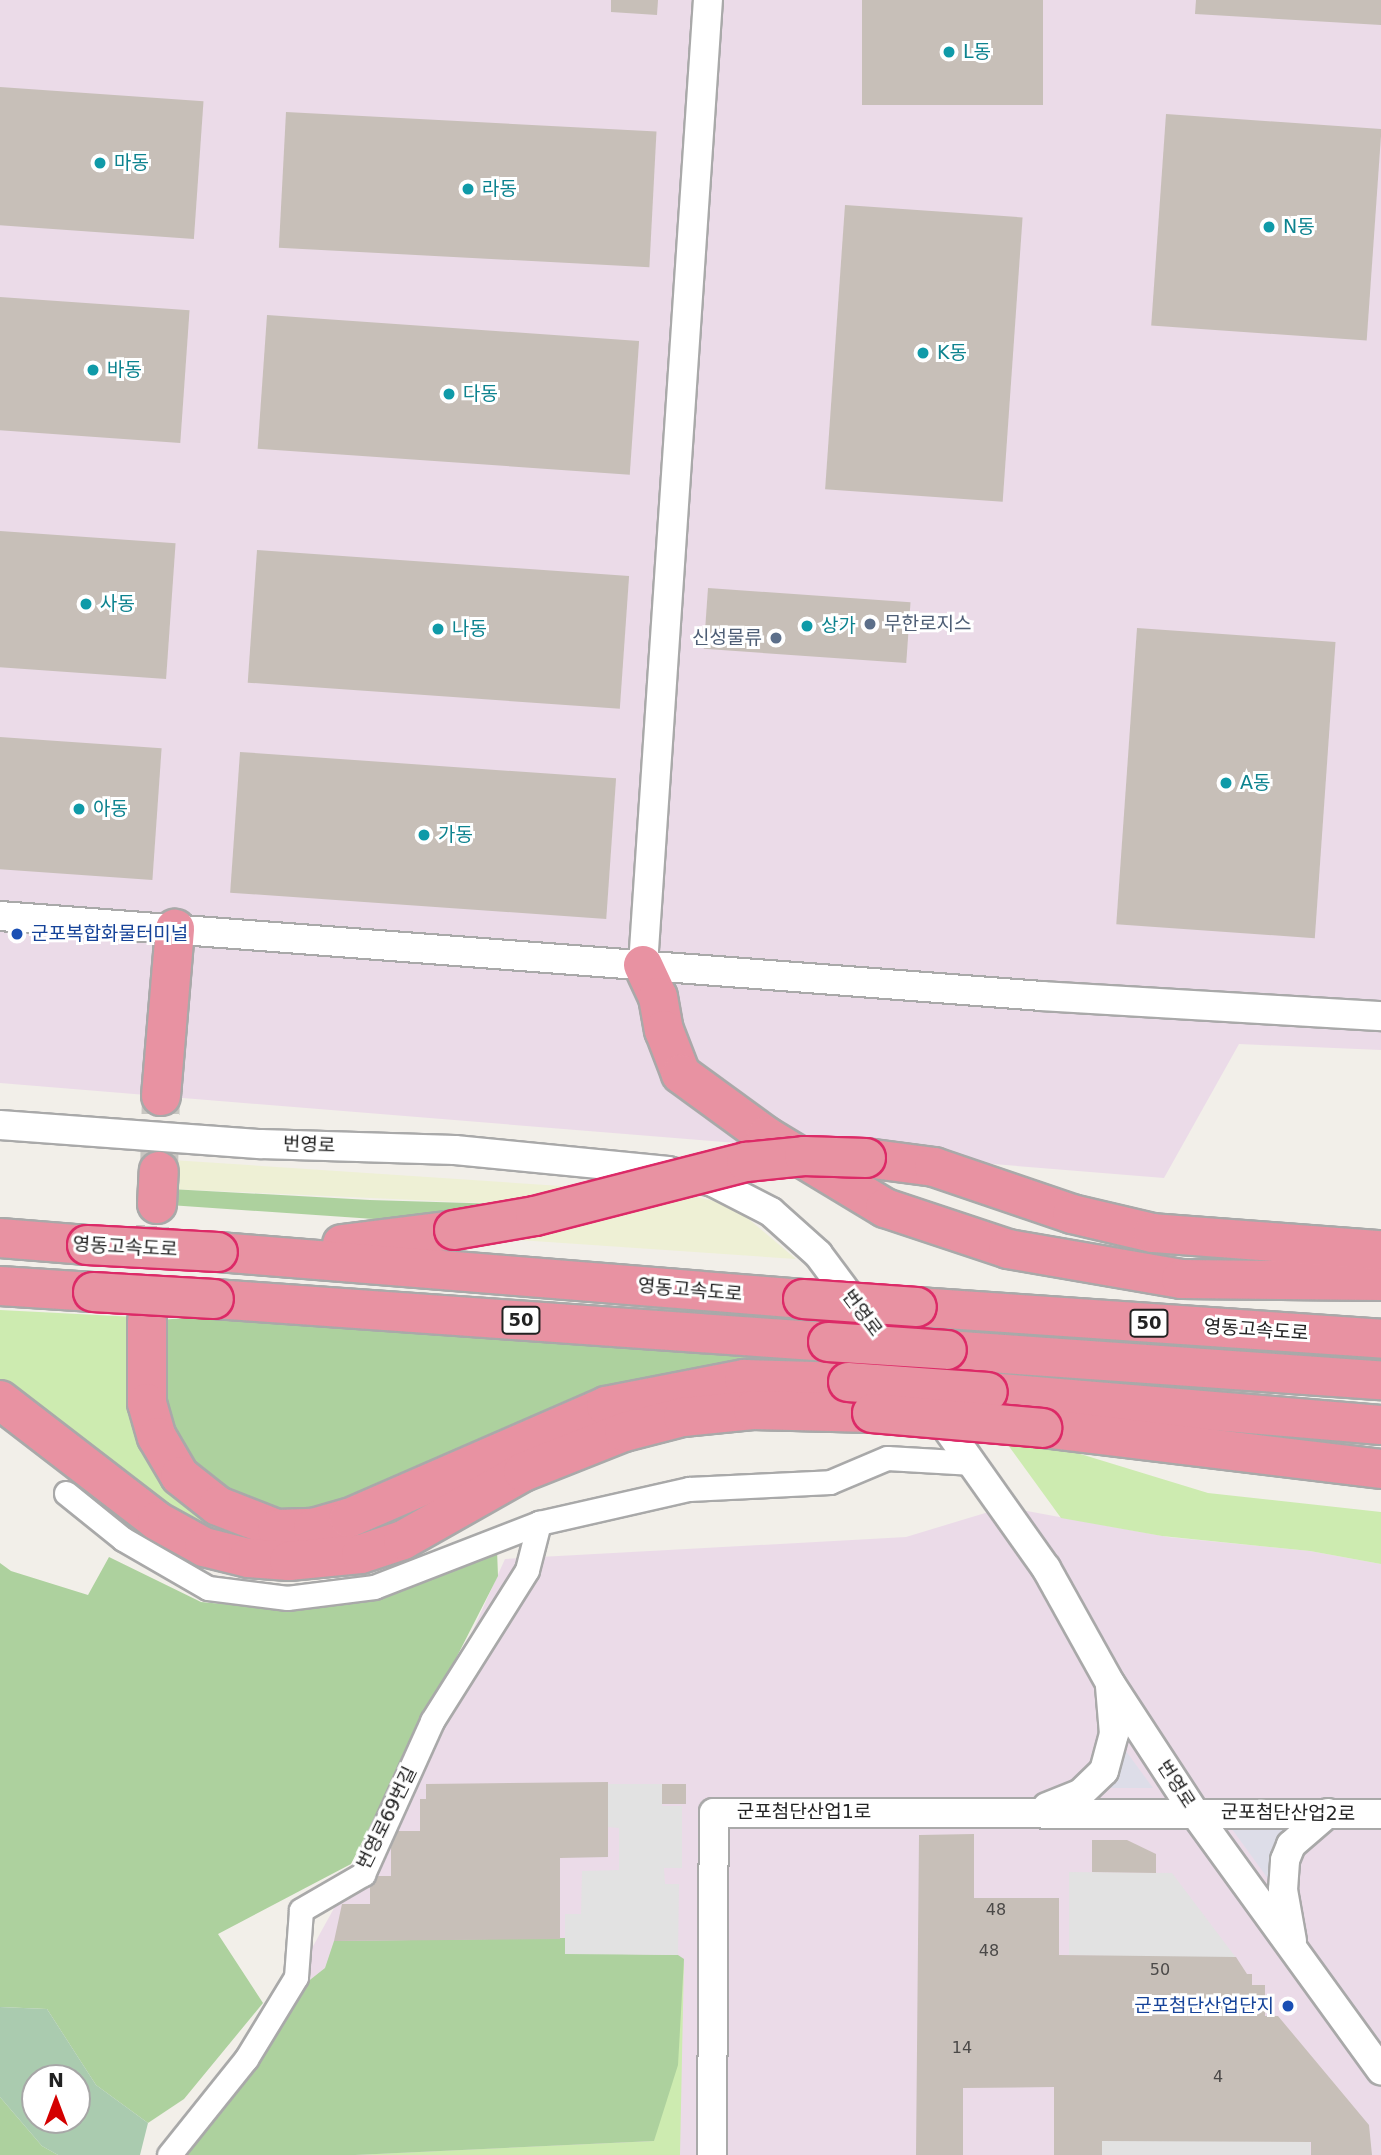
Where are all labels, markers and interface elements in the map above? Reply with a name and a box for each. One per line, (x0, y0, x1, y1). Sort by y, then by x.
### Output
place label: L동 (963, 41, 991, 63)
marker: L동 (941, 44, 957, 60)
place label: 마동 (114, 152, 149, 174)
marker: 마동 (92, 155, 108, 171)
place label: 라동 (482, 178, 517, 200)
marker: 라동 (460, 181, 476, 197)
place label: N동 (1283, 216, 1315, 238)
marker: N동 (1261, 219, 1277, 235)
place label: K동 (937, 342, 967, 364)
marker: K동 (915, 345, 931, 361)
place label: 바동 (107, 359, 142, 381)
marker: 바동 (85, 362, 101, 378)
place label: 다동 (463, 383, 498, 405)
marker: 다동 (441, 386, 457, 402)
place label: 사동 (100, 593, 135, 615)
marker: 사동 (78, 596, 94, 612)
place label: 무한로지스 (884, 613, 971, 635)
place label: 상가 (821, 615, 856, 637)
marker: 무한로지스 (862, 616, 878, 632)
place label: 나동 (452, 618, 487, 640)
marker: 상가 (799, 618, 815, 634)
marker: 나동 (430, 621, 446, 637)
place label: 신성물류 (692, 627, 762, 649)
marker: 신성물류 (768, 630, 784, 646)
place label: A동 (1240, 772, 1270, 794)
marker: A동 (1218, 775, 1234, 791)
place label: 아동 (93, 798, 128, 820)
marker: 아동 (71, 801, 87, 817)
place label: 가동 (438, 824, 473, 846)
marker: 가동 (416, 827, 432, 843)
place label: 군포복합화물터미널 (31, 923, 188, 945)
marker: 군포복합화물터미널 (9, 926, 25, 942)
street label: 번영로 (282, 1133, 336, 1157)
street label: 영동고속도로 (72, 1233, 178, 1261)
street label: 영동고속도로 (637, 1274, 743, 1306)
street label: 번영로 (837, 1285, 887, 1341)
road number: 50 (500, 1306, 542, 1335)
road number: 50 (1128, 1308, 1170, 1338)
street label: 영동고속도로 (1203, 1315, 1309, 1345)
street label: 번영로 (1152, 1756, 1200, 1812)
street label: 번영로69번길 (352, 1763, 422, 1873)
street label: 군포첨단산업2로 (1221, 1800, 1355, 1826)
street label: 군포첨단산업1로 (737, 1801, 871, 1823)
house number: 48 (986, 1900, 1006, 1920)
house number: 48 (979, 1941, 999, 1961)
house number: 50 (1150, 1960, 1170, 1980)
place label: 군포첨단산업단지 (1134, 1995, 1274, 2017)
marker: 군포첨단산업단지 (1280, 1998, 1296, 2014)
house number: 14 (952, 2038, 972, 2058)
north arrow (21, 2064, 91, 2134)
house number: 4 (1213, 2067, 1223, 2087)
text: N (48, 2069, 64, 2091)

